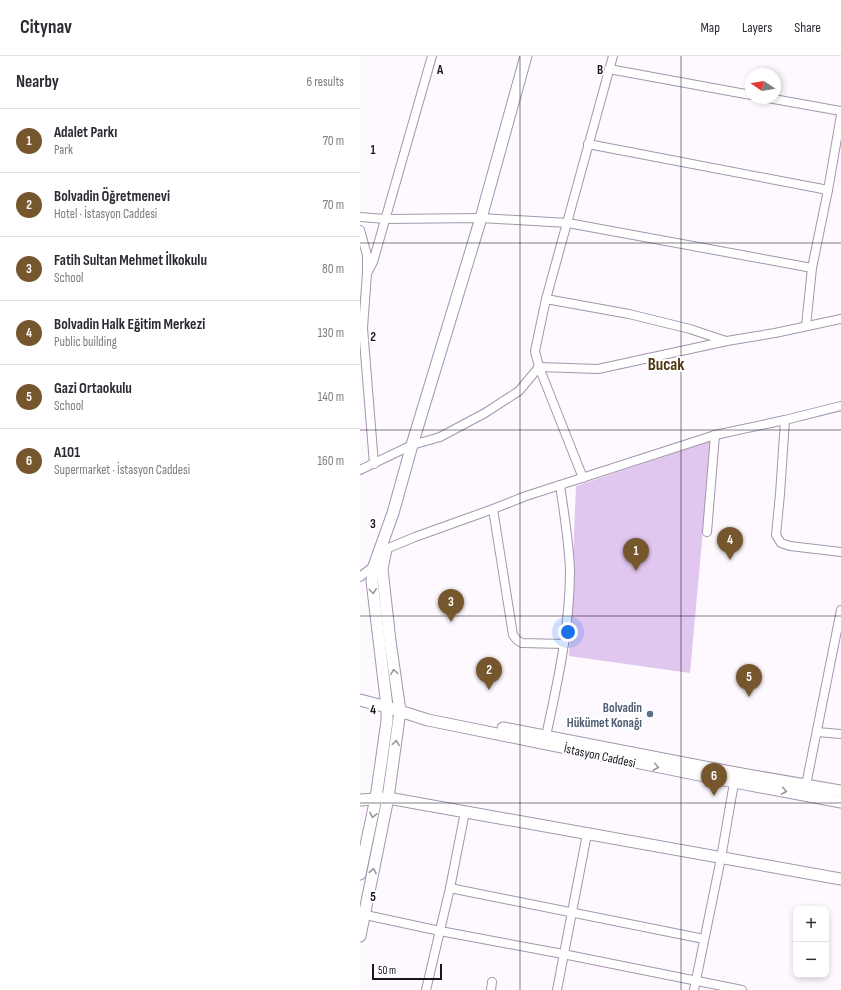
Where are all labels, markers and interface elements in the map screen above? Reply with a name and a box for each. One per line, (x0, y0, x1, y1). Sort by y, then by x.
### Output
text: Citynav (20, 16, 72, 39)
text: Map (700, 19, 720, 36)
text: Layers (742, 19, 772, 36)
text: Share (794, 19, 821, 36)
text: A (436, 62, 444, 78)
text: B (597, 62, 603, 78)
north arrow (745, 68, 781, 104)
text: Nearby (16, 72, 59, 92)
text: 6 results (306, 74, 344, 90)
text: Adalet Parkı (54, 123, 117, 142)
text: 1 (26, 133, 32, 149)
text: 70 m (323, 133, 344, 149)
text: Park (54, 142, 73, 158)
text: 1 (370, 142, 376, 158)
text: Bolvadin Öğretmenevi (54, 187, 170, 206)
text: 2 (26, 197, 32, 213)
text: 70 m (323, 197, 344, 213)
text: Hotel · İstasyon Caddesi (54, 206, 157, 222)
text: Fatih Sultan Mehmet İlkokulu (54, 251, 207, 270)
text: 3 (26, 261, 32, 277)
text: 80 m (322, 261, 344, 277)
text: School (54, 270, 84, 286)
text: Bolvadin Halk Eğitim Merkezi (54, 315, 205, 334)
text: 4 (26, 325, 32, 341)
text: 130 m (318, 325, 344, 341)
text: 2 (370, 329, 376, 345)
text: Public building (54, 334, 117, 350)
district label: Bucak (648, 355, 685, 375)
text: Gazi Ortaokulu (54, 379, 132, 398)
text: 5 (26, 389, 32, 405)
text: 140 m (318, 389, 344, 405)
text: School (54, 398, 84, 414)
text: A101 (54, 443, 80, 462)
text: 6 (26, 453, 32, 469)
text: 160 m (318, 453, 344, 469)
text: Supermarket · İstasyon Caddesi (54, 462, 190, 478)
text: 3 (370, 516, 376, 532)
pin: 4 (717, 527, 743, 560)
pin: 1 (623, 538, 649, 571)
one-way arrow (368, 588, 377, 594)
pin: 3 (438, 589, 464, 622)
your location (558, 622, 578, 642)
pin: 2 (476, 657, 502, 690)
pin: 5 (736, 664, 762, 697)
one-way arrow (390, 669, 399, 675)
place label: Bolvadin Hükümet Konağı (567, 700, 642, 731)
text: 4 (370, 702, 376, 718)
marker: Bolvadin Hükümet Konağı (645, 709, 655, 719)
one-way arrow (391, 739, 400, 746)
street label: İstasyon Caddesi (562, 740, 637, 771)
one-way arrow (653, 762, 660, 770)
pin: 6 (701, 763, 727, 796)
one-way arrow (781, 787, 787, 795)
one-way arrow (369, 812, 377, 818)
one-way arrow (369, 867, 377, 874)
text: 5 (370, 889, 376, 905)
map controls (793, 906, 829, 978)
button: + (793, 906, 829, 942)
button: − (793, 942, 829, 978)
scale bar (372, 962, 442, 981)
text: 50 m (378, 964, 396, 977)

